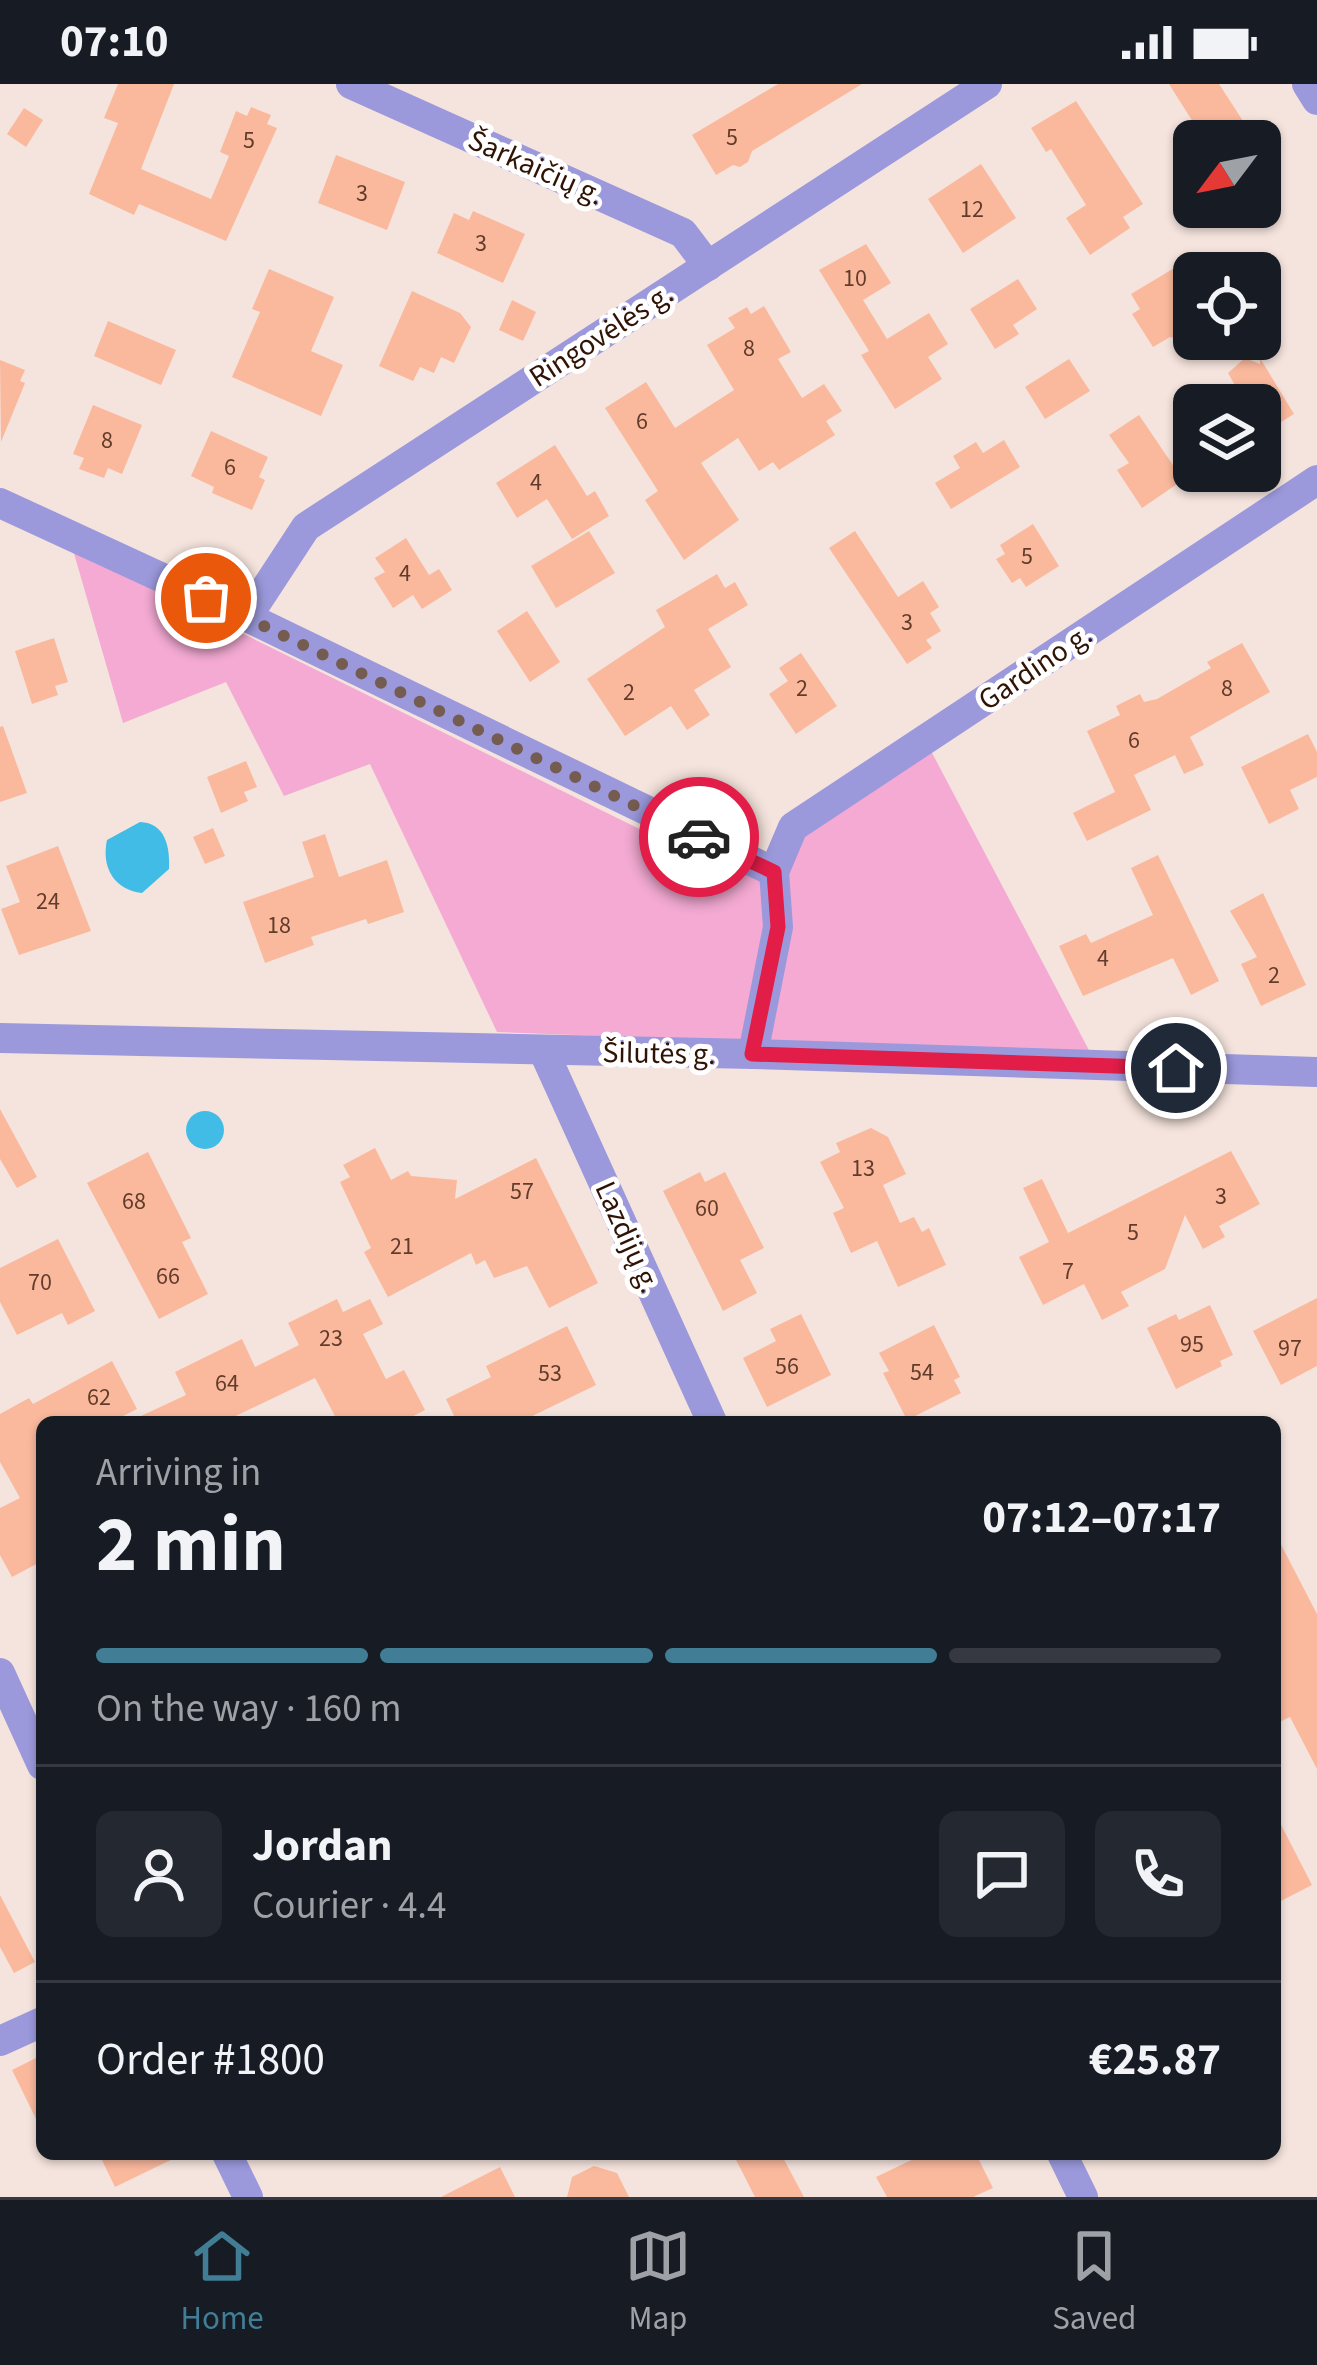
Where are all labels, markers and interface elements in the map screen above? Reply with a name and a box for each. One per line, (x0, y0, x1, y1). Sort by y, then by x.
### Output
text: 07:10 (60, 10, 169, 74)
street label: Šarkaičių g. (461, 118, 611, 217)
house number: 5 (726, 120, 738, 155)
north arrow (1173, 120, 1281, 228)
map controls (1173, 120, 1281, 492)
house number: 5 (243, 123, 255, 158)
house number: 3 (356, 176, 368, 211)
house number: 12 (960, 192, 984, 227)
house number: 3 (475, 226, 487, 261)
button: locate (1173, 252, 1281, 360)
house number: 10 (843, 261, 867, 296)
street label: Ringovėlės g. (521, 273, 682, 398)
house number: 8 (743, 331, 755, 366)
button: layers (1173, 384, 1281, 492)
house number: 6 (636, 404, 648, 439)
house number: 8 (101, 423, 113, 458)
house number: 6 (224, 450, 236, 485)
house number: 4 (530, 465, 542, 500)
house number: 5 (1021, 539, 1033, 574)
pin (155, 547, 257, 649)
house number: 4 (399, 556, 411, 591)
icon: bag (173, 565, 239, 631)
house number: 3 (901, 605, 913, 640)
street label: Gardino g. (970, 614, 1101, 721)
house number: 2 (796, 671, 808, 706)
house number: 8 (1221, 671, 1233, 706)
house number: 2 (623, 675, 635, 710)
house number: 6 (1128, 723, 1140, 758)
courier (639, 777, 759, 897)
icon: car (666, 804, 732, 870)
house number: 24 (36, 884, 60, 919)
house number: 18 (267, 908, 291, 943)
house number: 4 (1097, 941, 1109, 976)
house number: 2 (1268, 958, 1280, 993)
pin (1125, 1017, 1227, 1119)
street label: Šilutės g. (602, 1031, 716, 1076)
icon: home (1143, 1035, 1209, 1101)
house number: 13 (851, 1151, 875, 1186)
house number: 57 (510, 1174, 534, 1209)
street label: Lazdijų g. (584, 1174, 671, 1300)
house number: 3 (1215, 1179, 1227, 1214)
house number: 68 (122, 1184, 146, 1219)
house number: 60 (695, 1191, 719, 1226)
house number: 5 (1127, 1215, 1139, 1250)
house number: 21 (390, 1229, 414, 1264)
house number: 7 (1062, 1254, 1074, 1289)
house number: 66 (156, 1259, 180, 1294)
house number: 70 (28, 1265, 52, 1300)
house number: 23 (319, 1321, 343, 1356)
house number: 95 (1180, 1327, 1204, 1362)
house number: 97 (1278, 1331, 1302, 1366)
house number: 56 (775, 1349, 799, 1384)
house number: 54 (910, 1355, 934, 1390)
house number: 53 (538, 1356, 562, 1391)
house number: 64 (215, 1366, 239, 1401)
house number: 62 (87, 1380, 111, 1415)
text: Arriving in (96, 1445, 261, 1501)
text: 07:12–07:17 (982, 1486, 1221, 1550)
text: 2 min (96, 1490, 286, 1601)
text: On the way · 160 m (96, 1681, 402, 1737)
button: person (96, 1811, 222, 1937)
button: chat (939, 1811, 1065, 1937)
button: phone (1095, 1811, 1221, 1937)
text: Jordan (252, 1814, 393, 1878)
text: Courier · 4.4 (252, 1878, 446, 1934)
text: Order #1800 (96, 2028, 325, 2092)
text: €25.87 (1089, 2028, 1221, 2092)
tab: Home (181, 2223, 264, 2342)
tab: Map (625, 2223, 691, 2342)
tab: Saved (1052, 2223, 1136, 2342)

